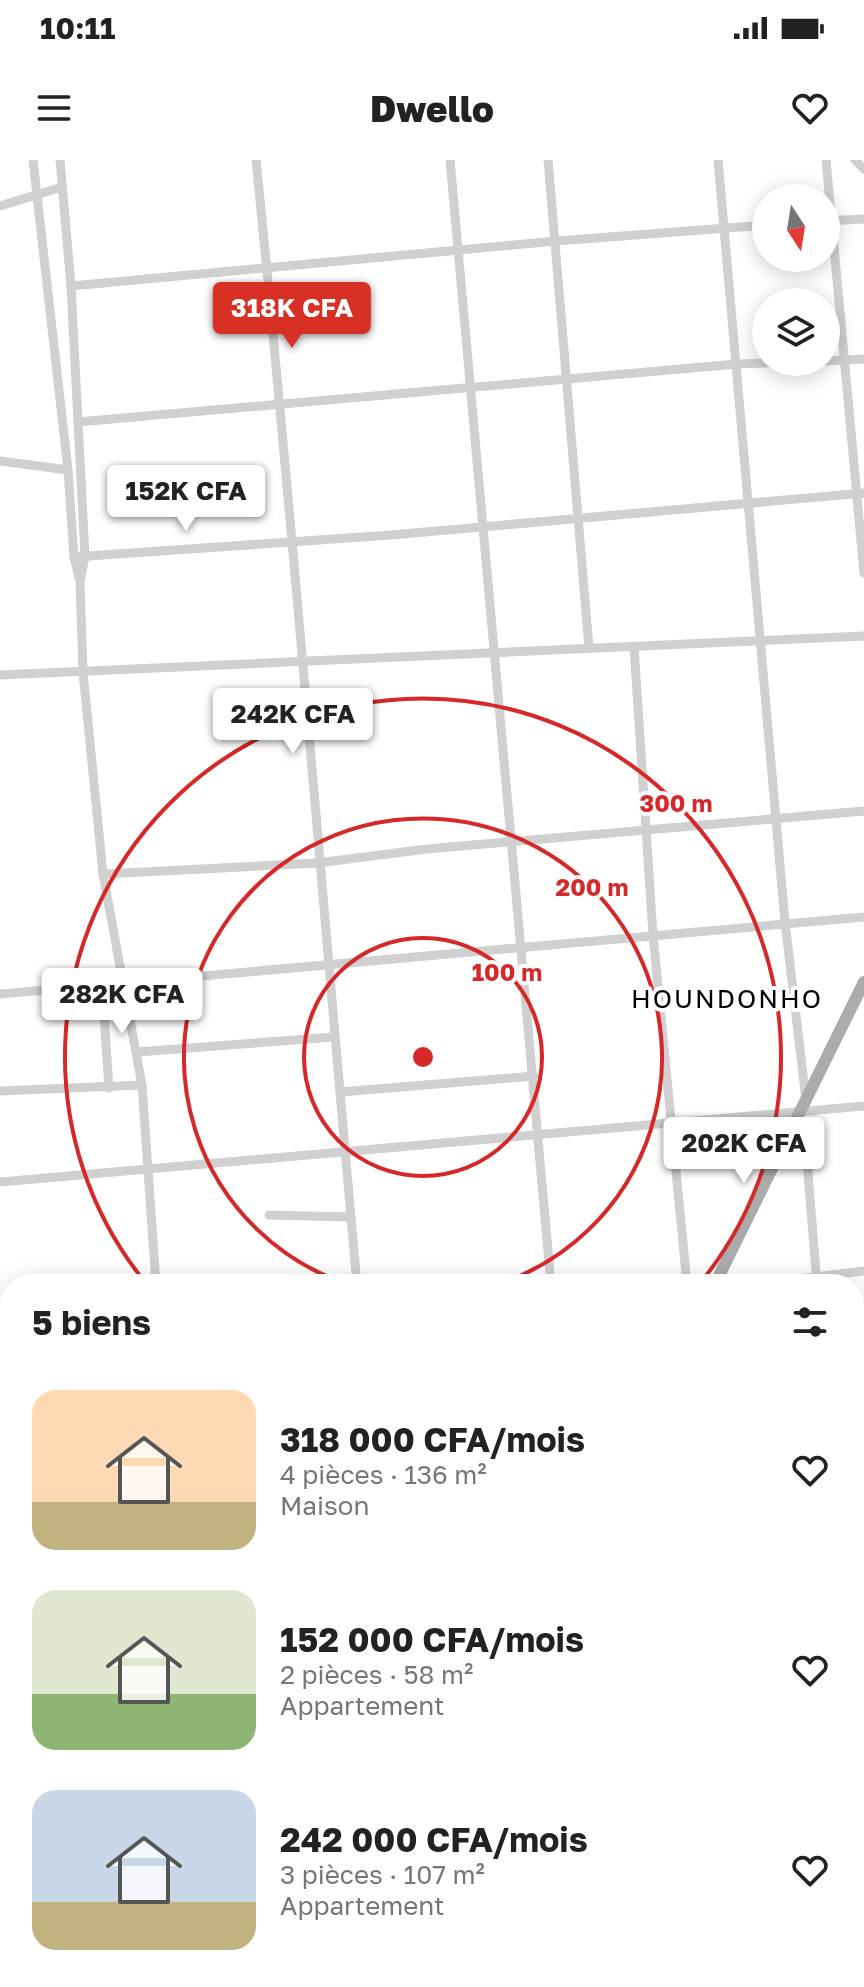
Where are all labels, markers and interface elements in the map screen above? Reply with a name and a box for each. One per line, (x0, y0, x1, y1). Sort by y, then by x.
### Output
text: 10:11 (40, 10, 115, 46)
icon: menu (32, 86, 76, 130)
icon: heart (788, 86, 832, 130)
text: Dwello (370, 87, 494, 130)
north arrow (752, 184, 840, 272)
map controls (752, 184, 840, 376)
pin: 318K CFA (209, 282, 375, 350)
button: layers (752, 288, 840, 376)
text: 318K CFA (231, 292, 353, 323)
pin: 152K CFA (103, 465, 269, 533)
text: 152K CFA (125, 475, 247, 506)
pin: 242K CFA (210, 688, 376, 756)
text: 242K CFA (231, 698, 355, 729)
text: 300 m (640, 788, 712, 817)
text: 200 m (556, 872, 628, 901)
text: 100 m (472, 957, 542, 986)
pin: 282K CFA (39, 968, 205, 1036)
text: 282K CFA (60, 978, 184, 1009)
district label: HOUNDONHO (631, 983, 823, 1014)
centre of rings (409, 1043, 437, 1071)
pin: 202K CFA (661, 1117, 827, 1185)
text: 202K CFA (681, 1127, 807, 1158)
icon: filters (788, 1300, 832, 1344)
text: 5 biens (32, 1302, 151, 1342)
text: 318 000 CFA/mois (280, 1419, 585, 1459)
icon: home (96, 1422, 192, 1518)
icon: heart (788, 1448, 832, 1492)
text: 4 pièces · 136 m² (280, 1459, 487, 1490)
text: Maison (280, 1490, 369, 1521)
text: 152 000 CFA/mois (280, 1619, 584, 1659)
icon: home (96, 1622, 192, 1718)
icon: heart (788, 1648, 832, 1692)
text: 2 pièces · 58 m² (280, 1659, 473, 1690)
text: Appartement (280, 1690, 444, 1721)
text: 242 000 CFA/mois (280, 1819, 588, 1859)
icon: home (96, 1822, 192, 1918)
icon: heart (788, 1848, 832, 1892)
text: 3 pièces · 107 m² (280, 1859, 485, 1890)
text: Appartement (280, 1890, 444, 1921)

